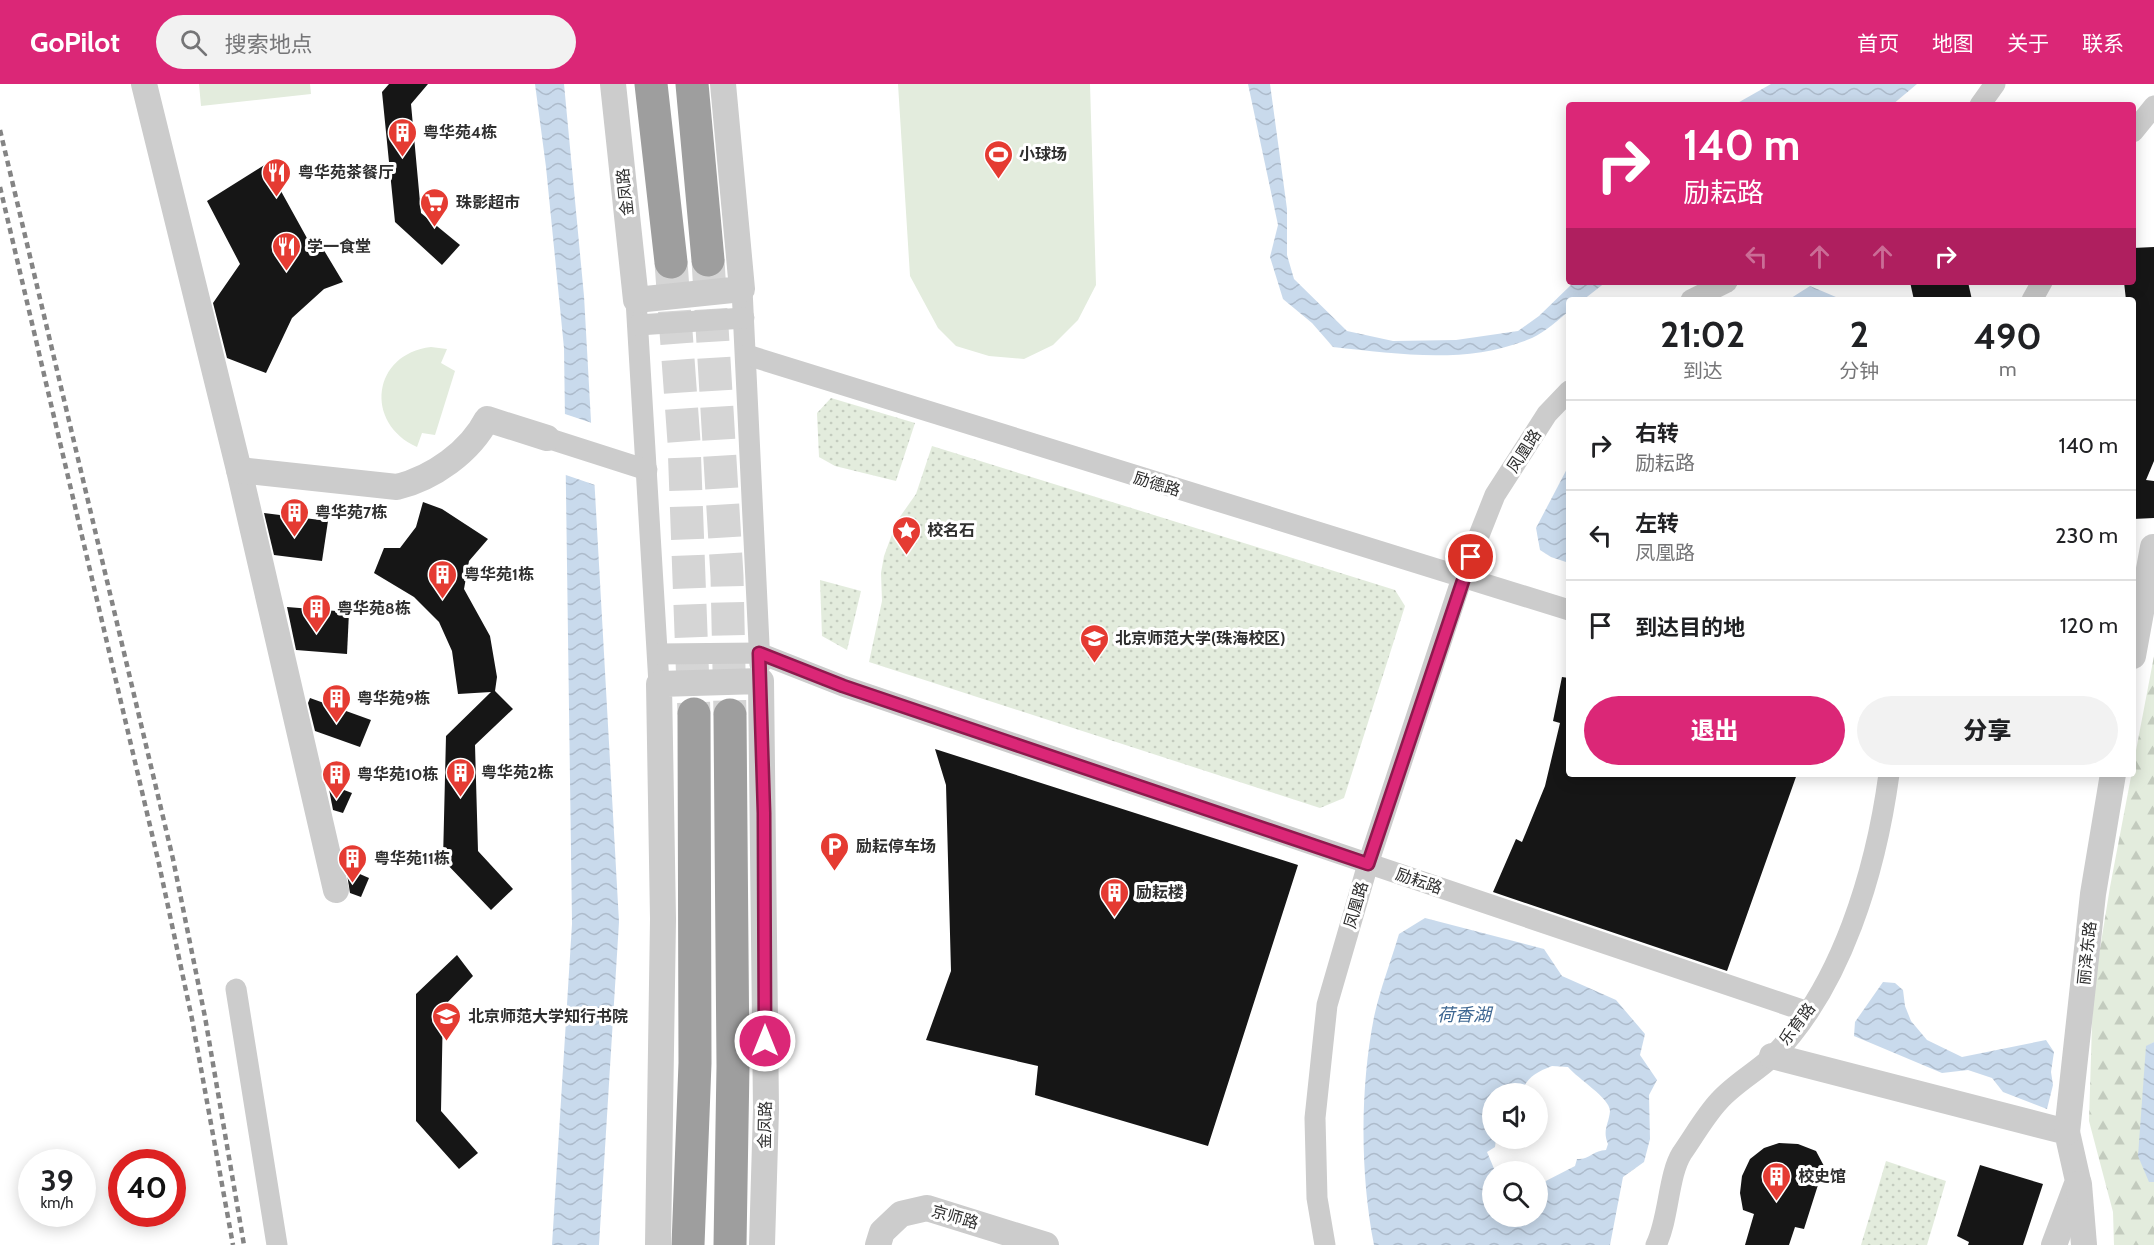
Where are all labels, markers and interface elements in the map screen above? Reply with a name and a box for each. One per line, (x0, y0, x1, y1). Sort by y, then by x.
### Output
search box (156, 15, 576, 69)
text: GoPilot (30, 25, 120, 59)
icon: search (177, 26, 210, 59)
text: 搜索地点 (225, 31, 313, 58)
text: 首页 (1857, 31, 1899, 56)
text: 地图 (1932, 31, 1974, 56)
text: 关于 (2007, 31, 2049, 56)
text: 联系 (2082, 31, 2124, 56)
building icon: 粤华苑4栋 (386, 116, 418, 158)
text: 140 m (1683, 119, 1800, 171)
place label: 粤华苑4栋 (423, 123, 497, 142)
icon: right (1584, 126, 1662, 204)
sports icon: 小球场 (982, 138, 1014, 180)
place label: 小球场 (1019, 145, 1067, 164)
restaurant icon: 粤华苑茶餐厅 (261, 156, 293, 198)
place label: 粤华苑茶餐厅 (298, 163, 394, 182)
street label: 金凤路 (613, 167, 637, 217)
text: 励耘路 (1683, 176, 1764, 209)
supermarket icon: 珠影超市 (419, 186, 451, 228)
place label: 珠影超市 (456, 193, 520, 212)
restaurant icon: 学一食堂 (270, 230, 302, 272)
place label: 学一食堂 (307, 237, 371, 256)
icon: left (1740, 240, 1773, 273)
icon: ahead (1803, 240, 1836, 273)
icon: ahead (1866, 240, 1899, 273)
icon: right (1929, 240, 1962, 273)
text: 21:02 (1660, 312, 1745, 356)
text: 2 (1850, 312, 1869, 356)
text: 490 (1974, 314, 2042, 358)
text: m (1999, 357, 2016, 381)
text: 到达 (1683, 359, 1723, 383)
text: 分钟 (1839, 359, 1879, 383)
text: 右转 (1635, 420, 1679, 447)
street label: 凤凰路 (1503, 426, 1545, 476)
icon: right (1584, 429, 1617, 462)
text: 140 m (2059, 432, 2118, 459)
text: 励耘路 (1635, 451, 1695, 475)
street label: 励德路 (1131, 468, 1183, 500)
building icon: 粤华苑7栋 (278, 496, 310, 538)
place label: 粤华苑7栋 (315, 503, 387, 522)
text: 左转 (1635, 510, 1679, 537)
place icon: 校名石 (890, 514, 922, 556)
icon: left (1584, 519, 1617, 552)
place label: 校名石 (927, 521, 975, 540)
text: 230 m (2055, 522, 2118, 549)
pin (1445, 531, 1496, 582)
icon: arrive (1454, 540, 1487, 573)
text: 凤凰路 (1635, 541, 1695, 565)
building icon: 粤华苑1栋 (427, 558, 459, 600)
place label: 粤华苑1栋 (464, 565, 534, 584)
building icon: 粤华苑8栋 (300, 592, 332, 634)
place label: 粤华苑8栋 (337, 599, 411, 618)
icon: arrive (1584, 609, 1617, 642)
text: 120 m (2060, 612, 2118, 639)
text: 到达目的地 (1635, 614, 1745, 641)
school or university icon: 北京师范大学(珠海校区) (1078, 622, 1110, 664)
place label: 北京师范大学(珠海校区) (1115, 629, 1286, 648)
building icon: 粤华苑9栋 (320, 682, 352, 724)
place label: 粤华苑9栋 (357, 689, 430, 708)
button: 退出 (1584, 696, 1845, 765)
button: 分享 (1857, 696, 2118, 765)
building icon: 粤华苑2栋 (444, 756, 476, 798)
building icon: 粤华苑10栋 (320, 758, 352, 800)
place label: 粤华苑2栋 (481, 763, 553, 782)
place label: 粤华苑10栋 (357, 765, 438, 784)
parking icon: 励耘停车场 (819, 830, 851, 872)
place label: 励耘停车场 (856, 837, 936, 856)
building icon: 粤华苑11栋 (337, 842, 369, 884)
place label: 粤华苑11栋 (374, 849, 450, 868)
street label: 励耘路 (1393, 864, 1445, 898)
building icon: 励耘楼 (1099, 876, 1131, 918)
street label: 凤凰路 (1340, 879, 1372, 931)
place label: 励耘楼 (1136, 883, 1184, 902)
street label: 丽泽东路 (2074, 920, 2100, 986)
street label: 乐育路 (1775, 999, 1819, 1049)
school or university icon: 北京师范大学知行书院 (431, 1000, 463, 1042)
water label: 荷香湖 (1437, 1004, 1494, 1026)
place label: 北京师范大学知行书院 (468, 1007, 628, 1026)
position arrow (733, 1009, 797, 1073)
map controls (1482, 1083, 1548, 1227)
button: sound (1482, 1083, 1548, 1149)
street label: 金凤路 (755, 1101, 775, 1149)
speed limit sign: 40 (108, 1149, 186, 1227)
building icon: 校史馆 (1761, 1160, 1793, 1202)
button: search (1482, 1161, 1548, 1227)
text: 39 (40, 1162, 74, 1199)
place label: 校史馆 (1798, 1167, 1846, 1186)
text: km/h (41, 1194, 73, 1212)
street label: 京师路 (929, 1201, 981, 1233)

